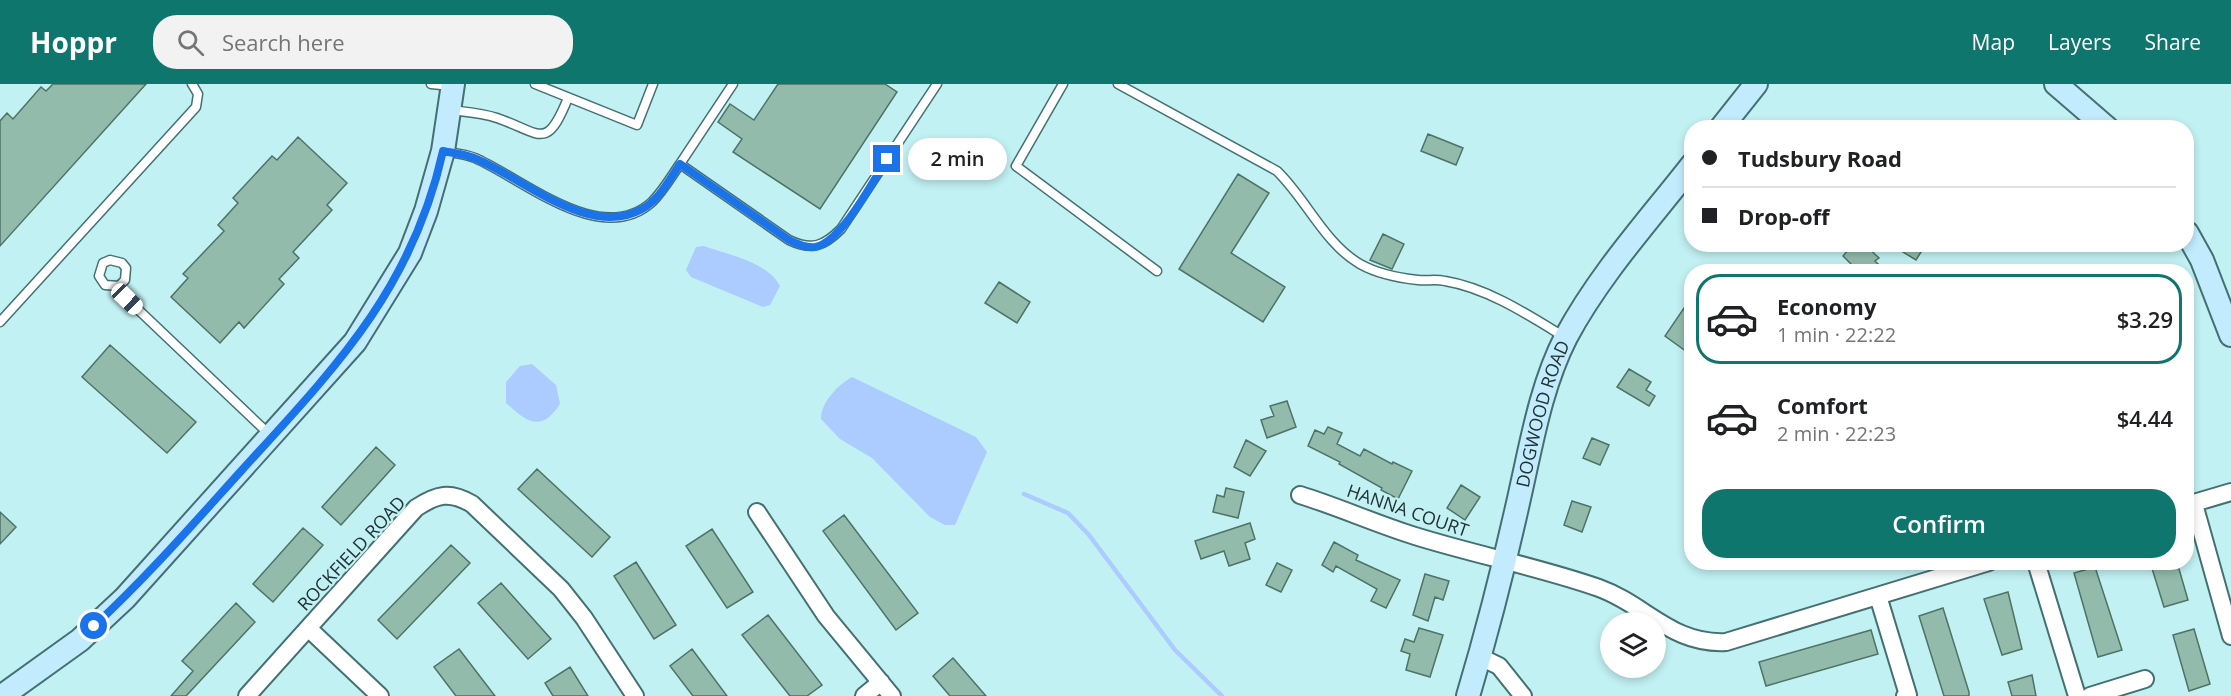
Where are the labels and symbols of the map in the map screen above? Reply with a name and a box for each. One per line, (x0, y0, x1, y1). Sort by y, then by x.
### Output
callout: 2 min (908, 138, 1007, 180)
route end (873, 145, 900, 172)
car (108, 280, 146, 318)
street label: DOGWOOD ROAD (1510, 336, 1575, 489)
street label: HANNA COURT (1344, 478, 1472, 542)
street label: ROCKFIELD ROAD (292, 491, 410, 615)
route start (80, 612, 107, 639)

